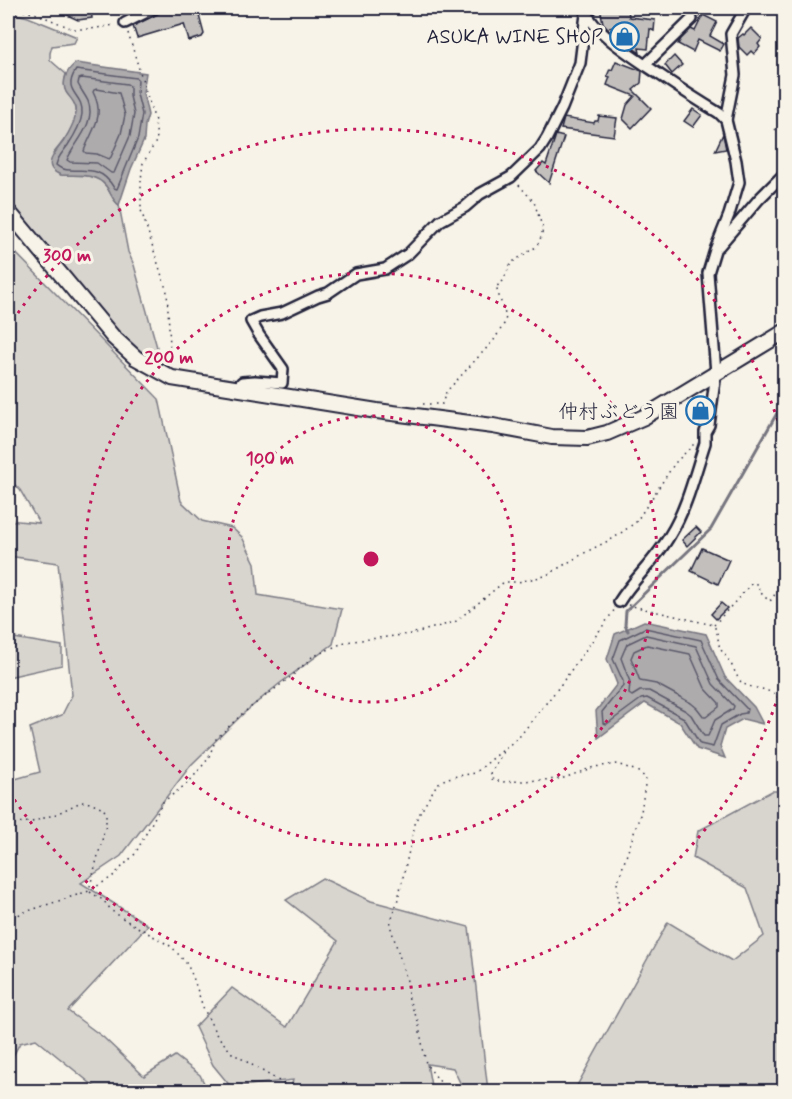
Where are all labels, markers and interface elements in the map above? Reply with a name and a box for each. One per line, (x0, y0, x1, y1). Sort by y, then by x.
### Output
shop icon: ASUKA WINE SHOP (608, 20, 640, 52)
place label: ASUKA WINE SHOP (427, 24, 603, 51)
text: 300 m (43, 244, 91, 268)
text: 200 m (144, 346, 194, 370)
shop icon: 仲村ぶどう園 (684, 395, 716, 427)
place label: 仲村ぶどう園 (559, 399, 679, 426)
text: 100 m (246, 447, 294, 471)
centre of rings (361, 549, 381, 569)

